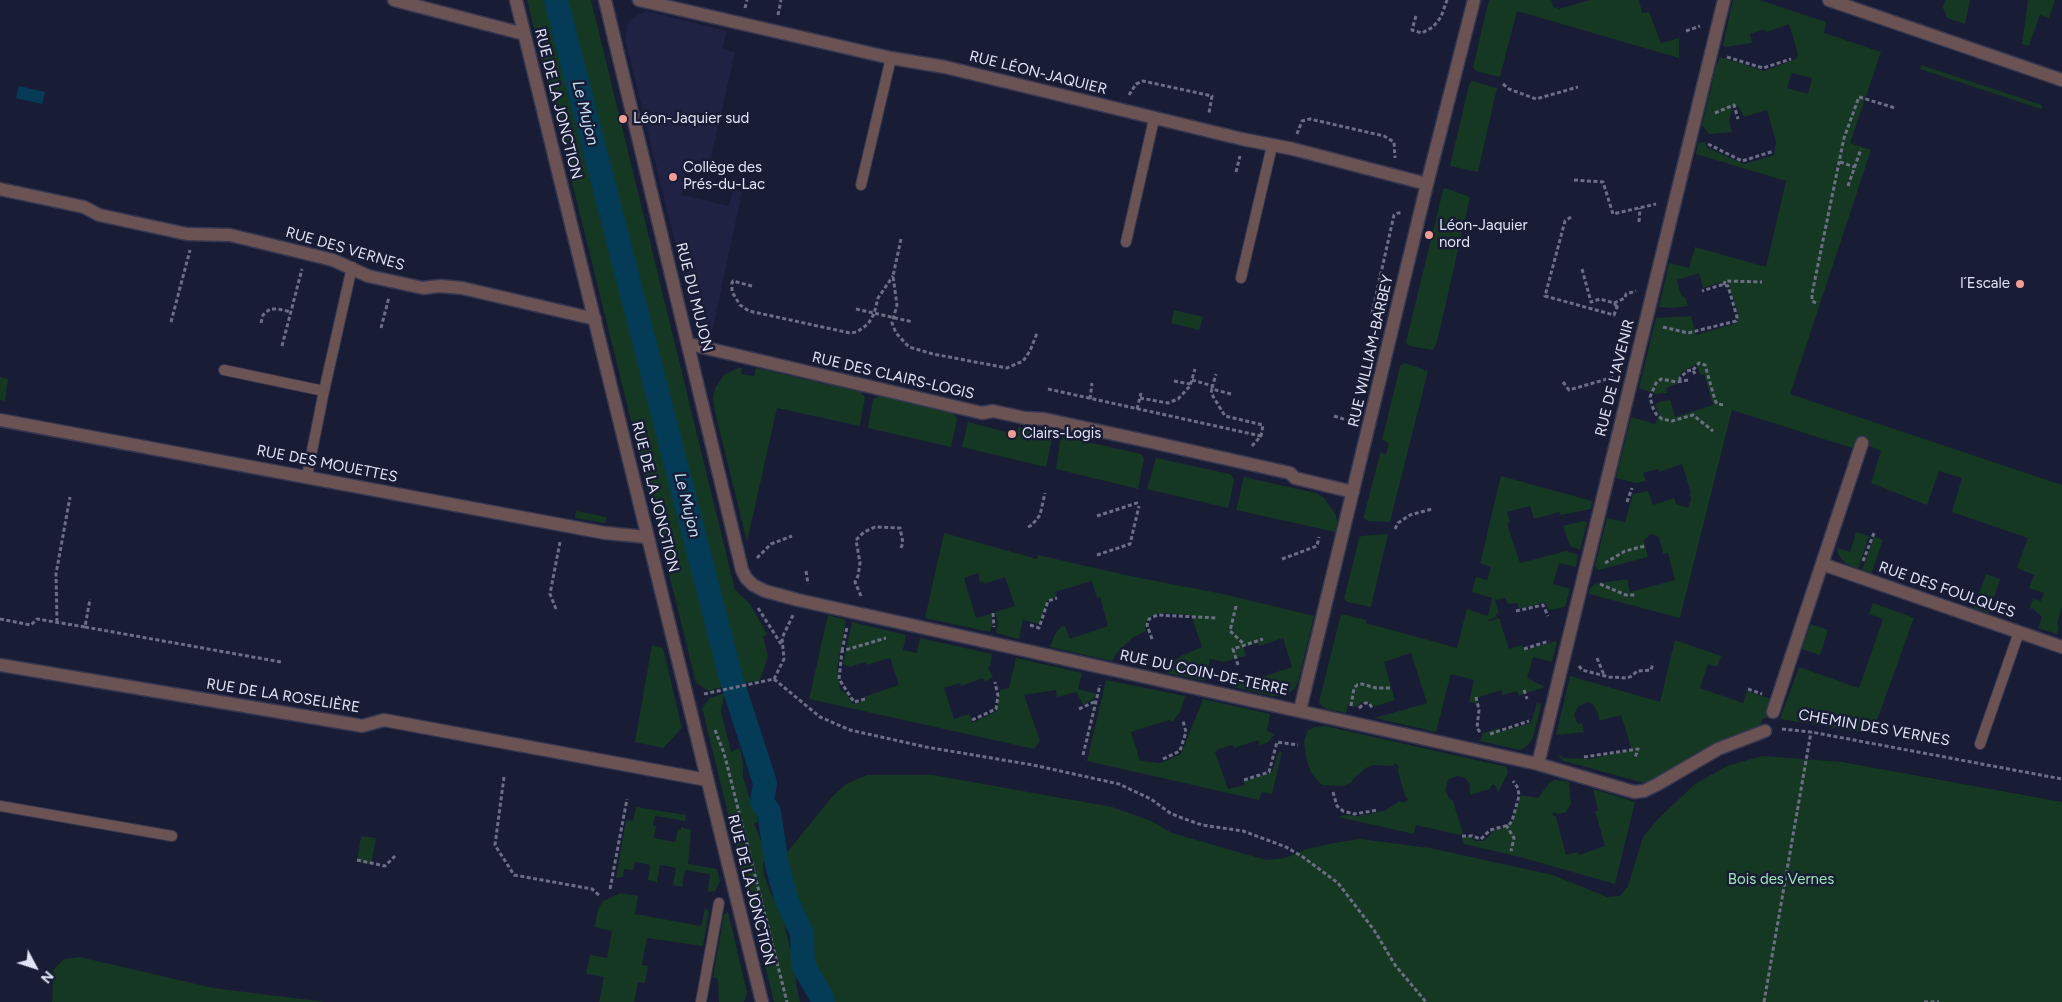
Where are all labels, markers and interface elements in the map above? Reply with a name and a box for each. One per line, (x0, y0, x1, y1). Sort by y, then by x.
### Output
street label: RUE DE LA JONCTION (531, 27, 585, 181)
street label: RUE LÉON-JAQUIER (967, 47, 1109, 99)
water label: Le Mujon (568, 79, 602, 147)
place label: Léon-Jaquier sud (633, 110, 749, 128)
marker: Léon-Jaquier sud (617, 113, 629, 125)
place label: Collège des Prés-du-Lac (683, 159, 765, 194)
marker: Collège des Prés-du-Lac (667, 171, 679, 183)
place label: Léon-Jaquier nord (1439, 217, 1527, 252)
street label: RUE DES VERNES (283, 223, 407, 275)
marker: Léon-Jaquier nord (1423, 229, 1435, 241)
street label: RUE DU MUJON (672, 241, 716, 353)
street label: RUE WILLIAM-BARBEY (1345, 273, 1397, 429)
place label: l´Escale (1960, 275, 2010, 293)
marker: l´Escale (2014, 278, 2026, 290)
street label: RUE DE L'AVENIR (1592, 318, 1638, 438)
street label: RUE DES CLAIRS-LOGIS (810, 349, 976, 403)
street label: RUE DE LA JONCTION (628, 420, 682, 574)
place label: Clairs-Logis (1022, 425, 1101, 443)
marker: Clairs-Logis (1006, 428, 1018, 440)
street label: RUE DES MOUETTES (255, 442, 399, 486)
water label: Le Mujon (670, 471, 704, 539)
street label: RUE DES FOULQUES (1876, 558, 2018, 622)
street label: RUE DU COIN-DE-TERRE (1118, 646, 1290, 700)
street label: RUE DE LA ROSELIÈRE (205, 675, 361, 717)
street label: CHEMIN DES VERNES (1797, 706, 1951, 750)
street label: RUE DE LA JONCTION (724, 813, 778, 967)
park label: Bois des Vernes (1728, 871, 1834, 889)
north arrow (10, 942, 60, 992)
text: N (37, 967, 57, 987)

